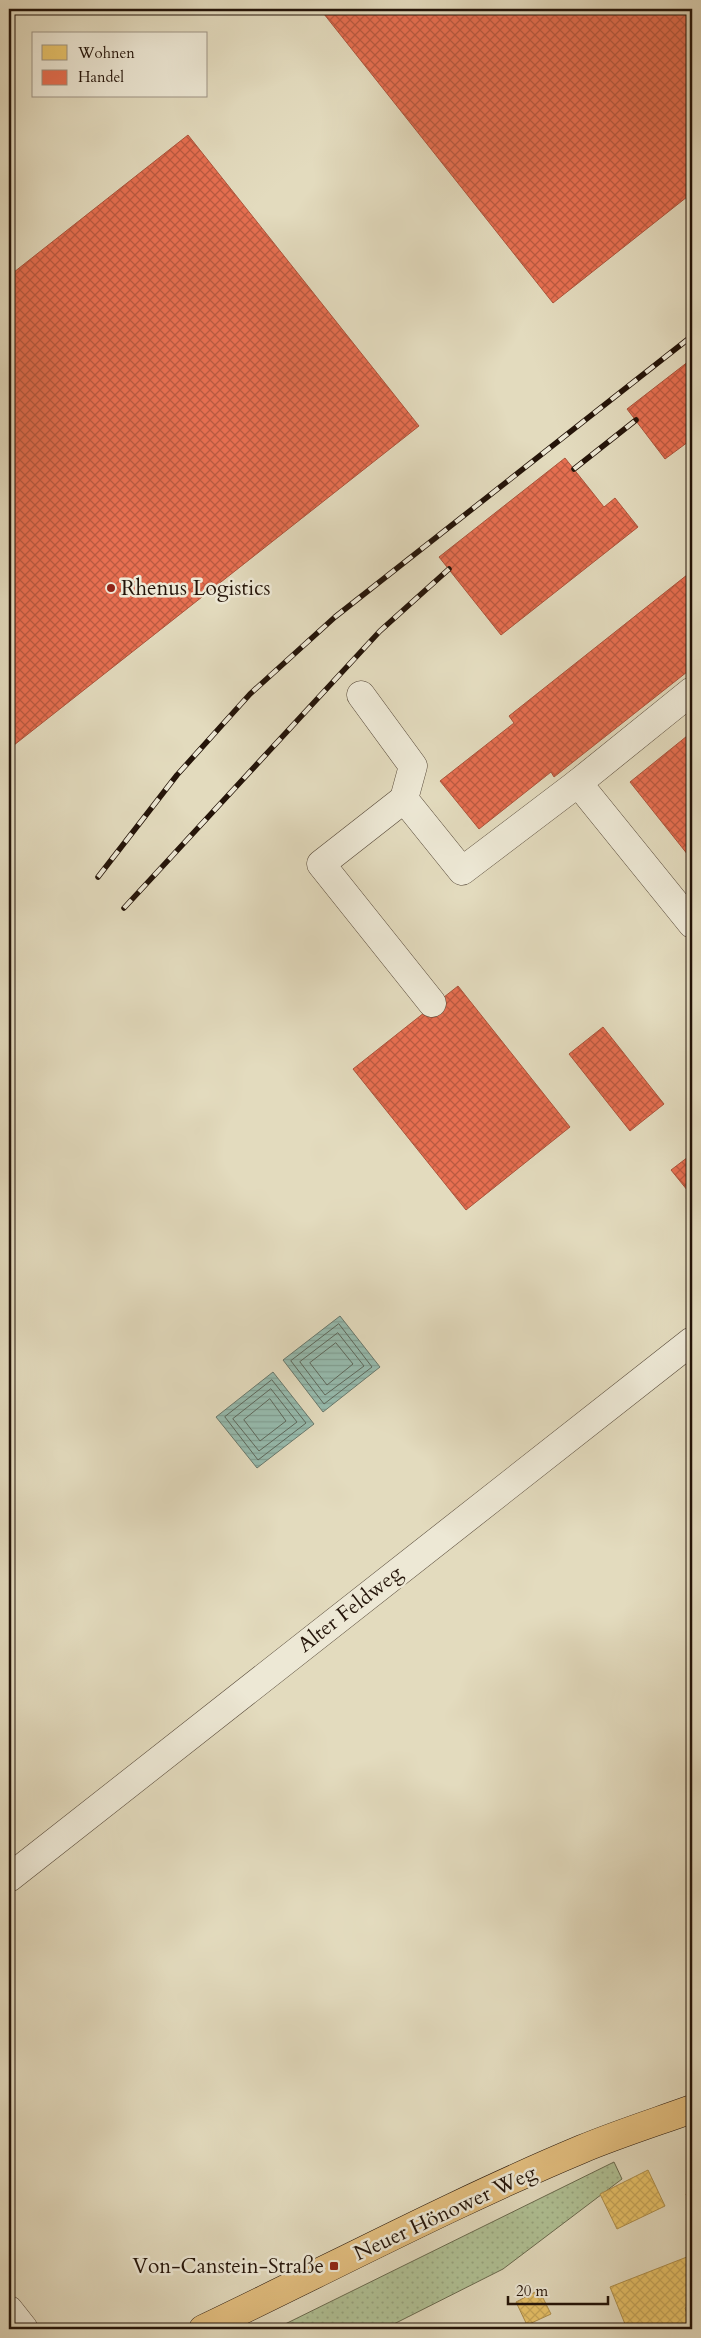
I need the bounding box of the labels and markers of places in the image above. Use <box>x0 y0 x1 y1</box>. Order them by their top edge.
place label: Rhenus Logistics <box>121 574 271 603</box>
marker: Rhenus Logistics <box>105 582 117 594</box>
place label: Von-Canstein-Straße <box>133 2252 324 2281</box>
marker: Von-Canstein-Straße <box>328 2260 340 2272</box>

